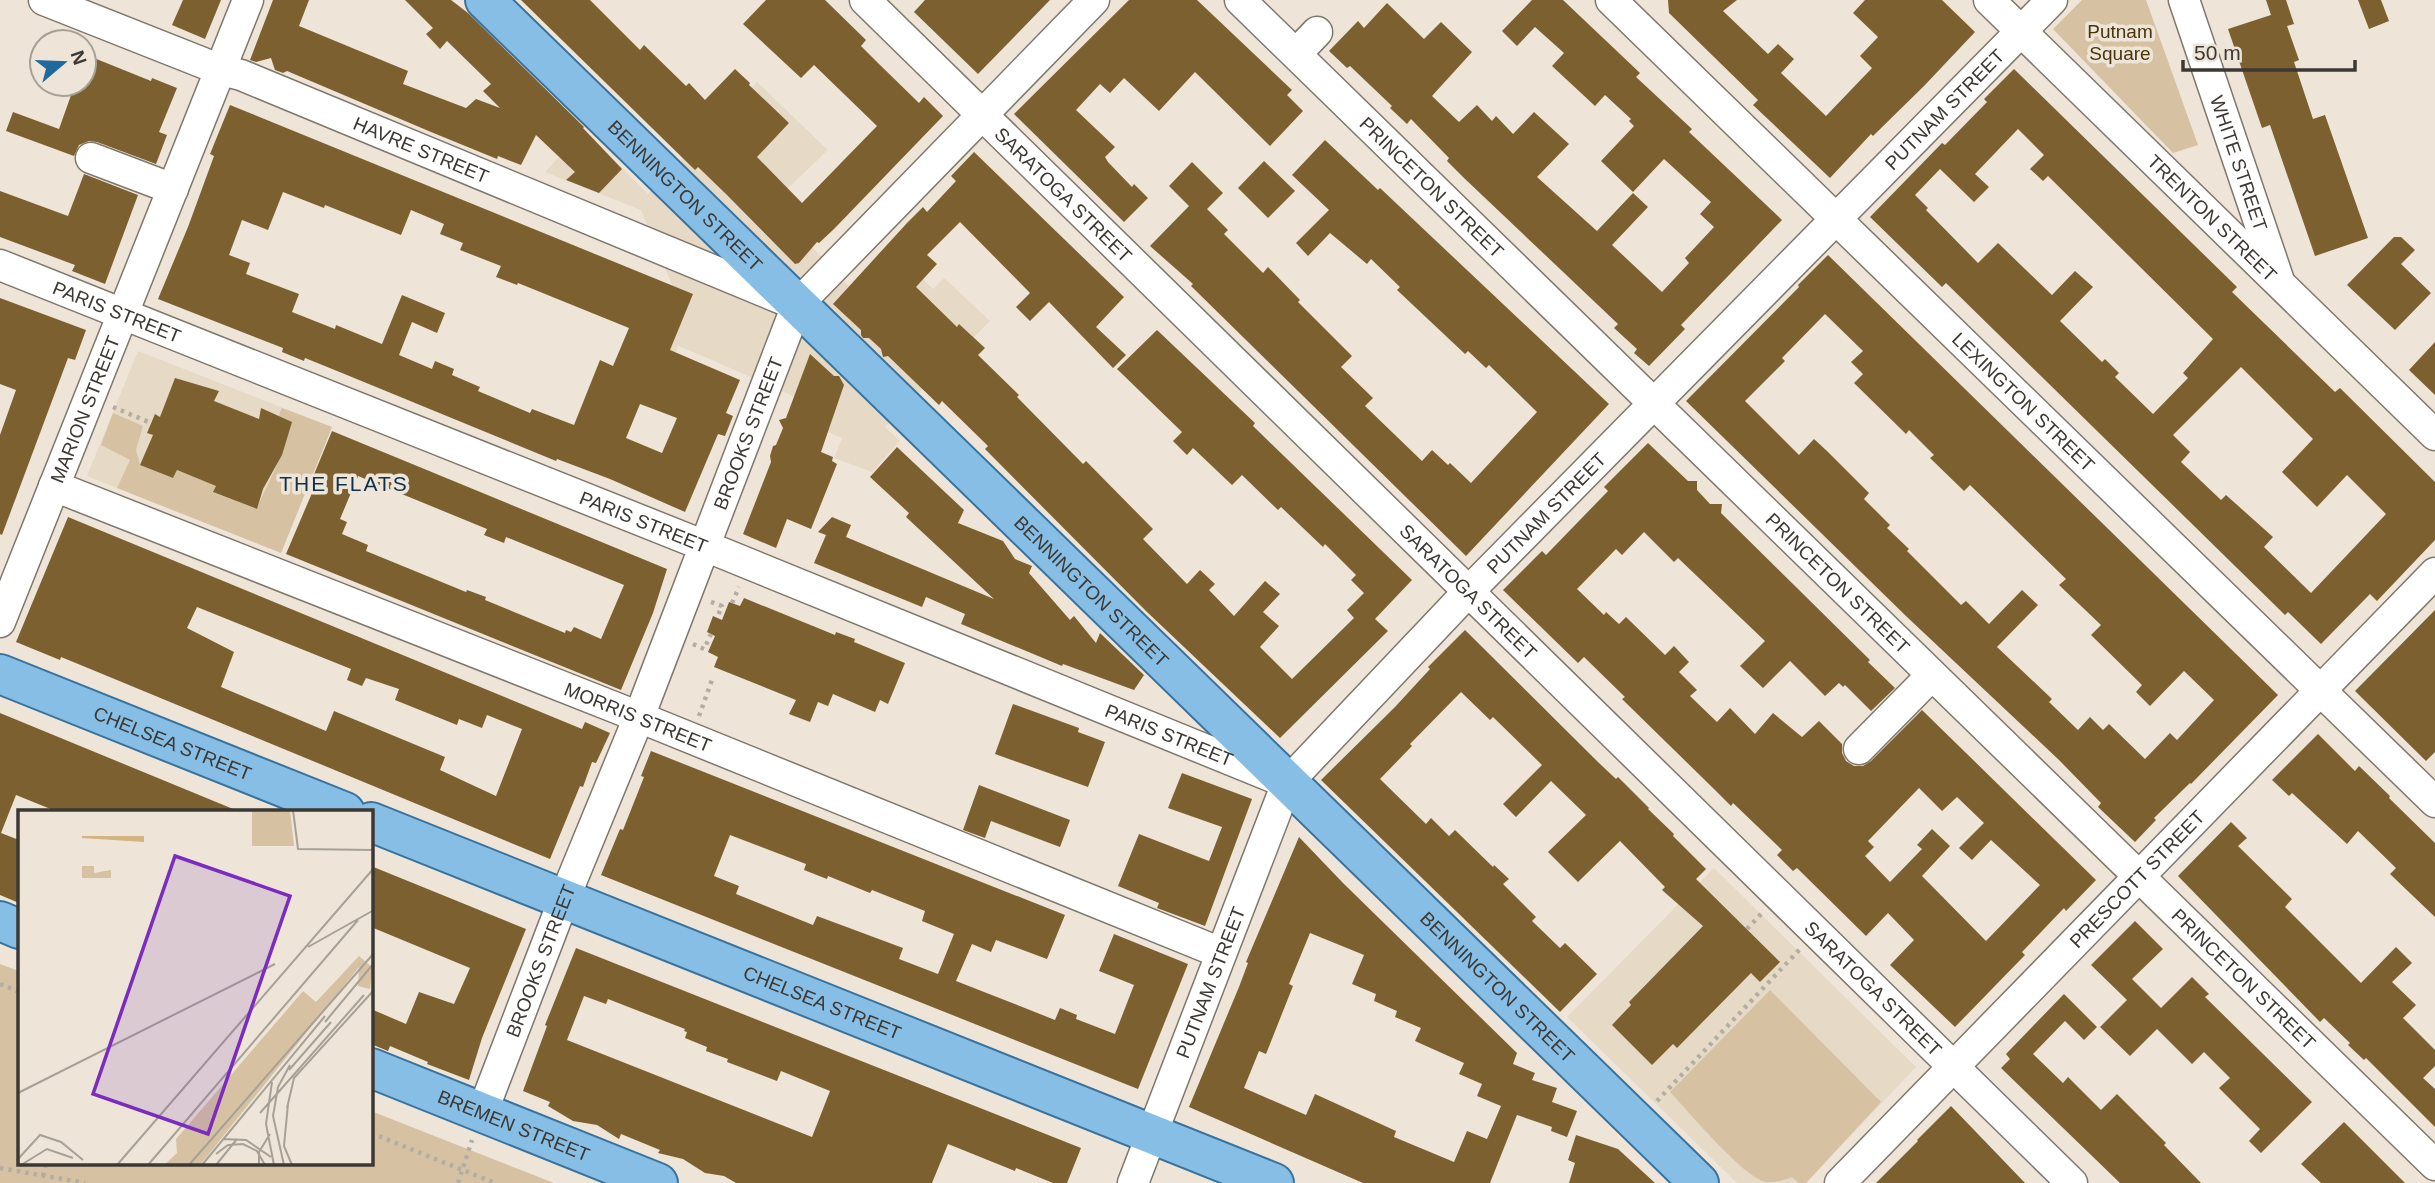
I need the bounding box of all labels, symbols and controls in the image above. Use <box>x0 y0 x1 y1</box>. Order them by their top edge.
park label: Putnam Square <box>2087 21 2153 64</box>
north arrow <box>28 28 98 98</box>
scale bar <box>2183 28 2354 72</box>
text: 50 m <box>2194 41 2241 64</box>
street label: PUTNAM STREET <box>1881 45 2009 174</box>
text: N <box>66 48 91 68</box>
street label: WHITE STREET <box>2206 93 2271 234</box>
street label: HAVRE STREET <box>350 113 492 188</box>
street label: PRINCETON STREET <box>1356 113 1508 262</box>
street label: BENNINGTON STREET <box>604 116 767 276</box>
street label: SARATOGA STREET <box>990 123 1136 267</box>
street label: TRENTON STREET <box>2143 151 2281 286</box>
street label: PARIS STREET <box>50 277 184 347</box>
street label: LEXINGTON STREET <box>1948 328 2099 476</box>
street label: MARION STREET <box>47 333 124 486</box>
street label: BROOKS STREET <box>710 354 787 513</box>
street label: PUTNAM STREET <box>1483 448 1611 578</box>
district label: THE FLATS <box>279 472 409 495</box>
street label: PARIS STREET <box>577 487 711 557</box>
street label: PRINCETON STREET <box>1761 509 1914 658</box>
street label: BENNINGTON STREET <box>1010 512 1173 671</box>
street label: SARATOGA STREET <box>1395 520 1541 664</box>
street label: MORRIS STREET <box>561 679 715 756</box>
street label: PARIS STREET <box>1102 700 1236 771</box>
street label: CHELSEA STREET <box>91 703 255 785</box>
street label: PRESCOTT STREET <box>2066 806 2209 952</box>
inset map <box>18 810 373 1166</box>
street label: BROOKS STREET <box>502 881 580 1040</box>
street label: PUTNAM STREET <box>1172 903 1250 1061</box>
street label: PRINCETON STREET <box>2167 905 2320 1054</box>
street label: BENNINGTON STREET <box>1416 908 1579 1067</box>
street label: SARATOGA STREET <box>1800 917 1946 1061</box>
street label: CHELSEA STREET <box>740 962 904 1044</box>
street label: BREMEN STREET <box>435 1086 593 1166</box>

